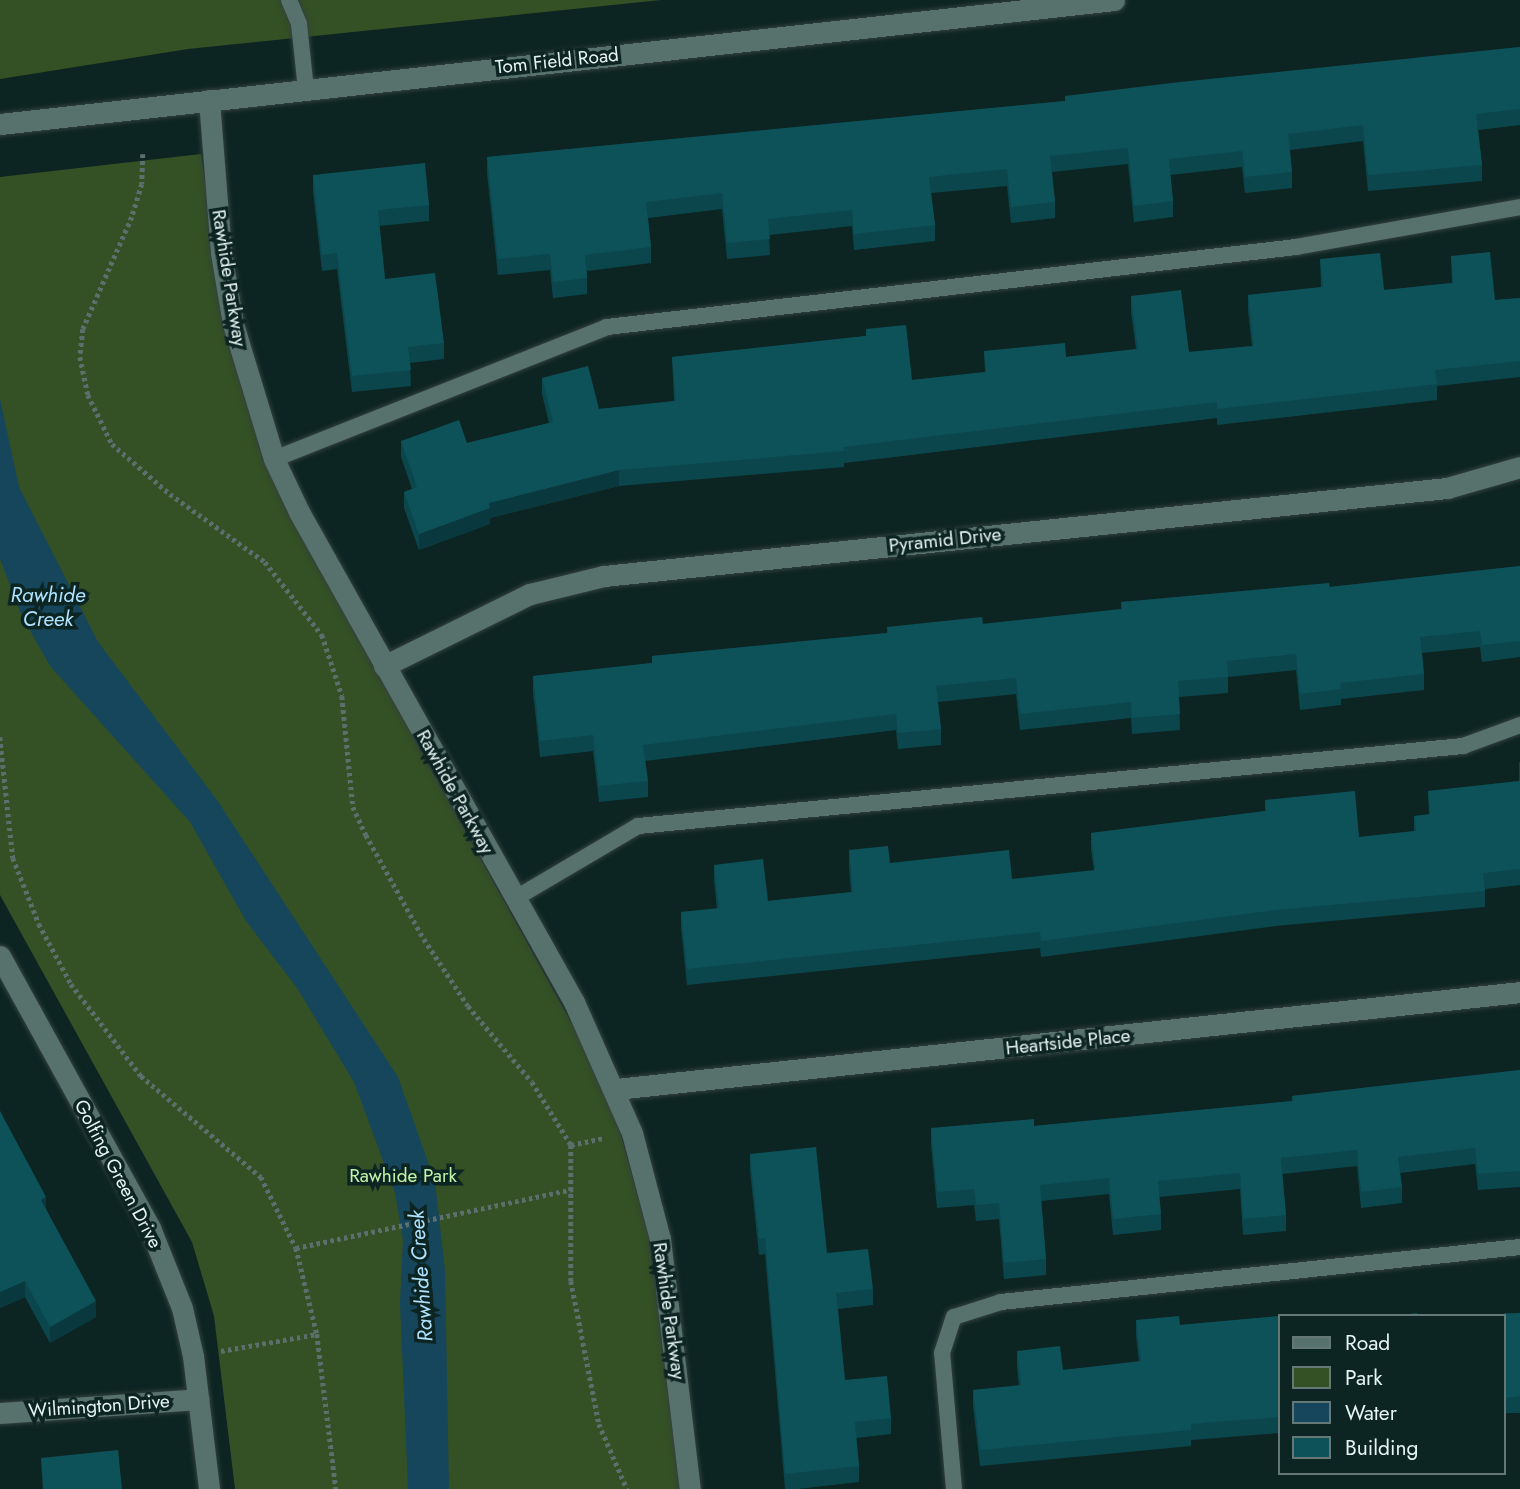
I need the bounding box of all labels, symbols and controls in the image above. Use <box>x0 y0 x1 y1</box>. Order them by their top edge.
street label: Tom Field Road <box>494 43 620 79</box>
street label: Rawhide Parkway <box>207 208 251 348</box>
street label: Pyramid Drive <box>888 523 1002 557</box>
water label: Rawhide Creek <box>11 582 85 632</box>
street label: Rawhide Parkway <box>412 726 498 858</box>
street label: Heartside Place <box>1005 1024 1131 1060</box>
street label: Golfing Green Drive <box>69 1096 167 1252</box>
park label: Rawhide Park <box>349 1165 457 1187</box>
water label: Rawhide Creek <box>404 1209 438 1343</box>
street label: Rawhide Parkway <box>648 1241 690 1381</box>
legend <box>1278 1314 1506 1475</box>
text: Road <box>1345 1328 1390 1358</box>
text: Park <box>1345 1363 1382 1393</box>
street label: Wilmington Drive <box>28 1390 170 1422</box>
text: Water <box>1345 1398 1397 1428</box>
text: Building <box>1345 1433 1418 1463</box>

